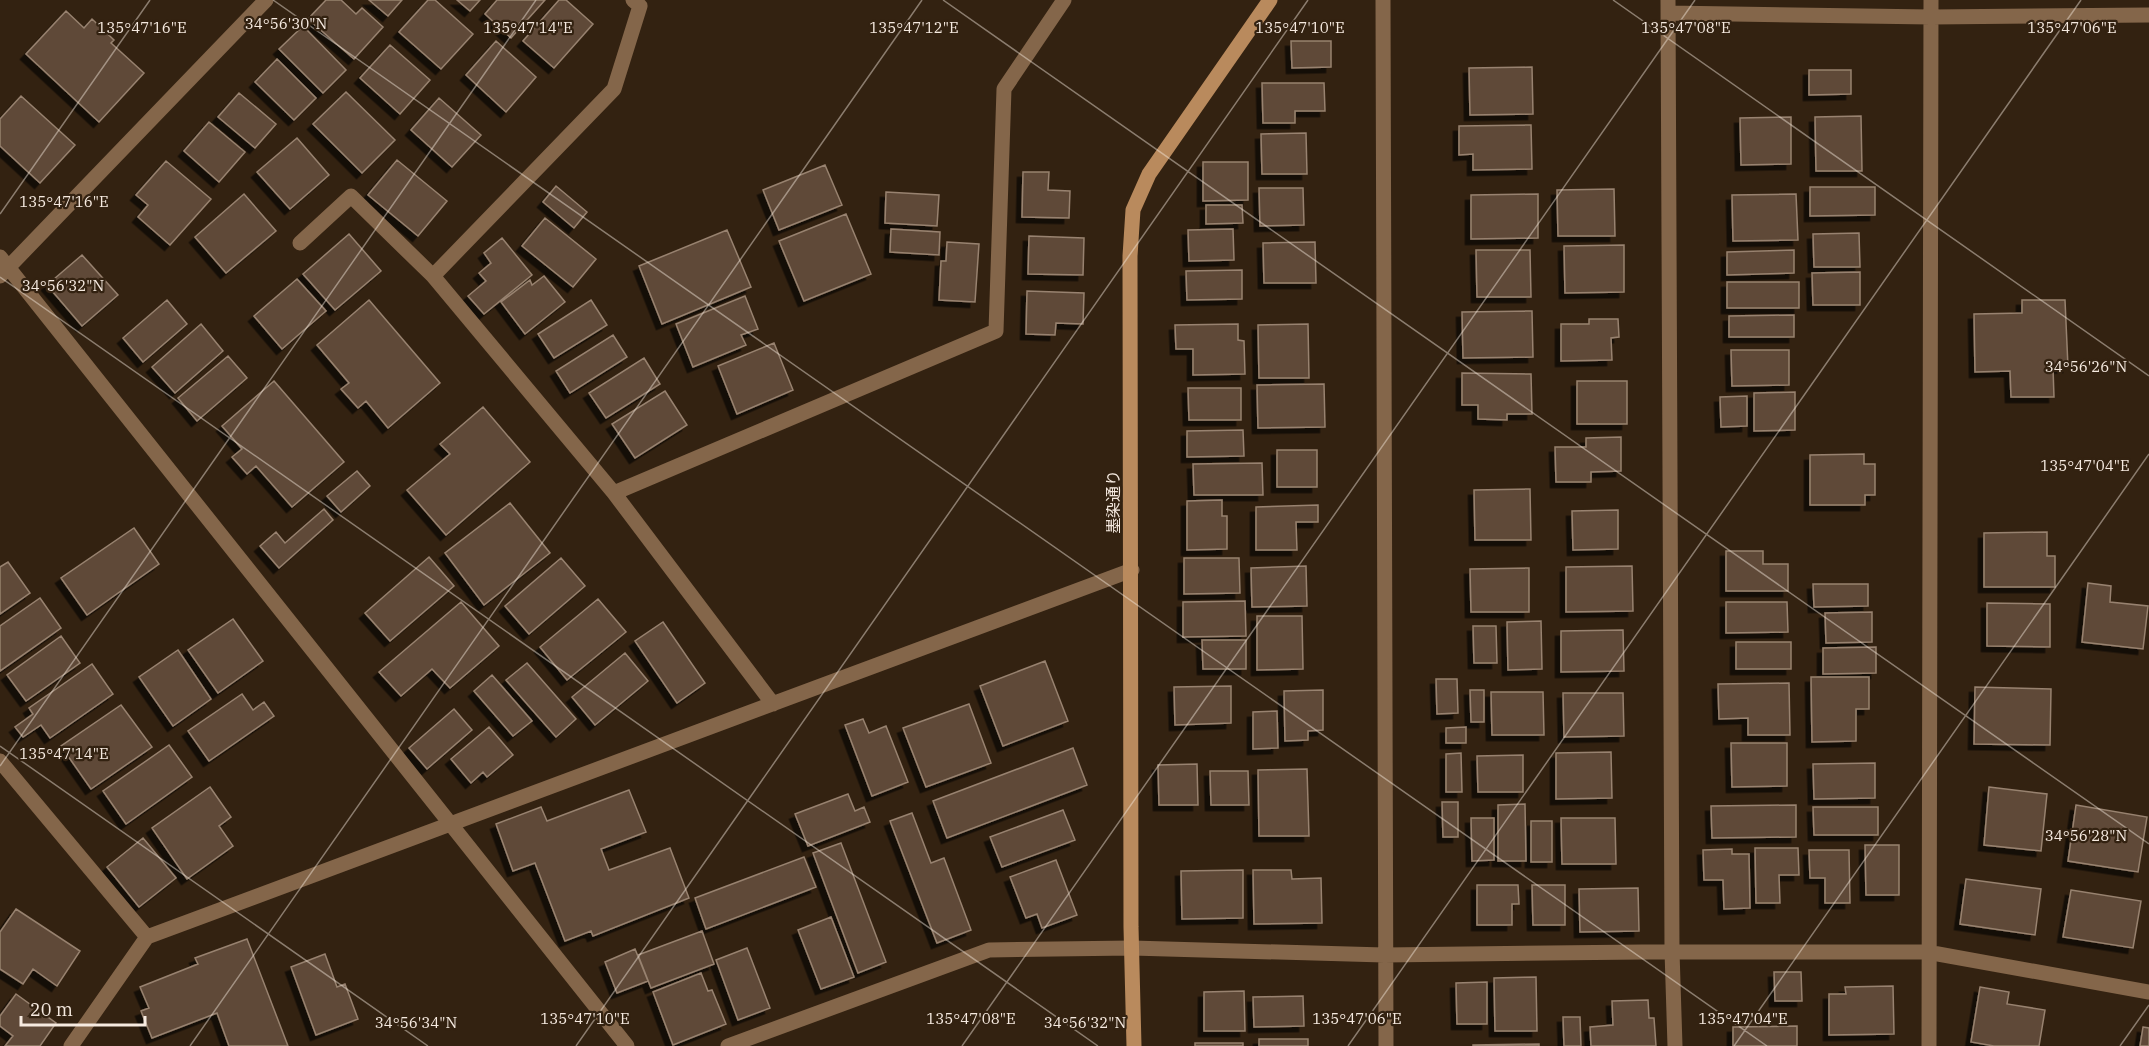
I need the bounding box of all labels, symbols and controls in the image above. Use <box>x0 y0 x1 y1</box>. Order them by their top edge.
text: 34°56'30"N <box>245 14 327 33</box>
text: 135°47'16"E <box>97 18 187 37</box>
text: 135°47'14"E <box>483 18 573 37</box>
text: 135°47'12"E <box>869 18 959 37</box>
text: 135°47'10"E <box>1255 18 1345 37</box>
text: 135°47'08"E <box>1641 18 1731 37</box>
text: 135°47'06"E <box>2027 18 2117 37</box>
text: 135°47'16"E <box>19 192 109 211</box>
text: 34°56'32"N <box>22 276 104 295</box>
text: 34°56'26"N <box>2045 357 2127 376</box>
text: 135°47'04"E <box>2040 456 2130 475</box>
street label: 墨染通り <box>1103 470 1123 534</box>
text: 135°47'14"E <box>19 744 109 763</box>
text: 34°56'28"N <box>2045 826 2127 845</box>
scale bar <box>21 989 146 1027</box>
text: 20 m <box>30 998 73 1021</box>
text: 135°47'10"E <box>540 1009 630 1028</box>
text: 135°47'08"E <box>926 1009 1016 1028</box>
text: 135°47'06"E <box>1312 1009 1402 1028</box>
text: 135°47'04"E <box>1698 1009 1788 1028</box>
text: 34°56'34"N <box>375 1013 457 1032</box>
text: 34°56'32"N <box>1044 1013 1126 1032</box>

